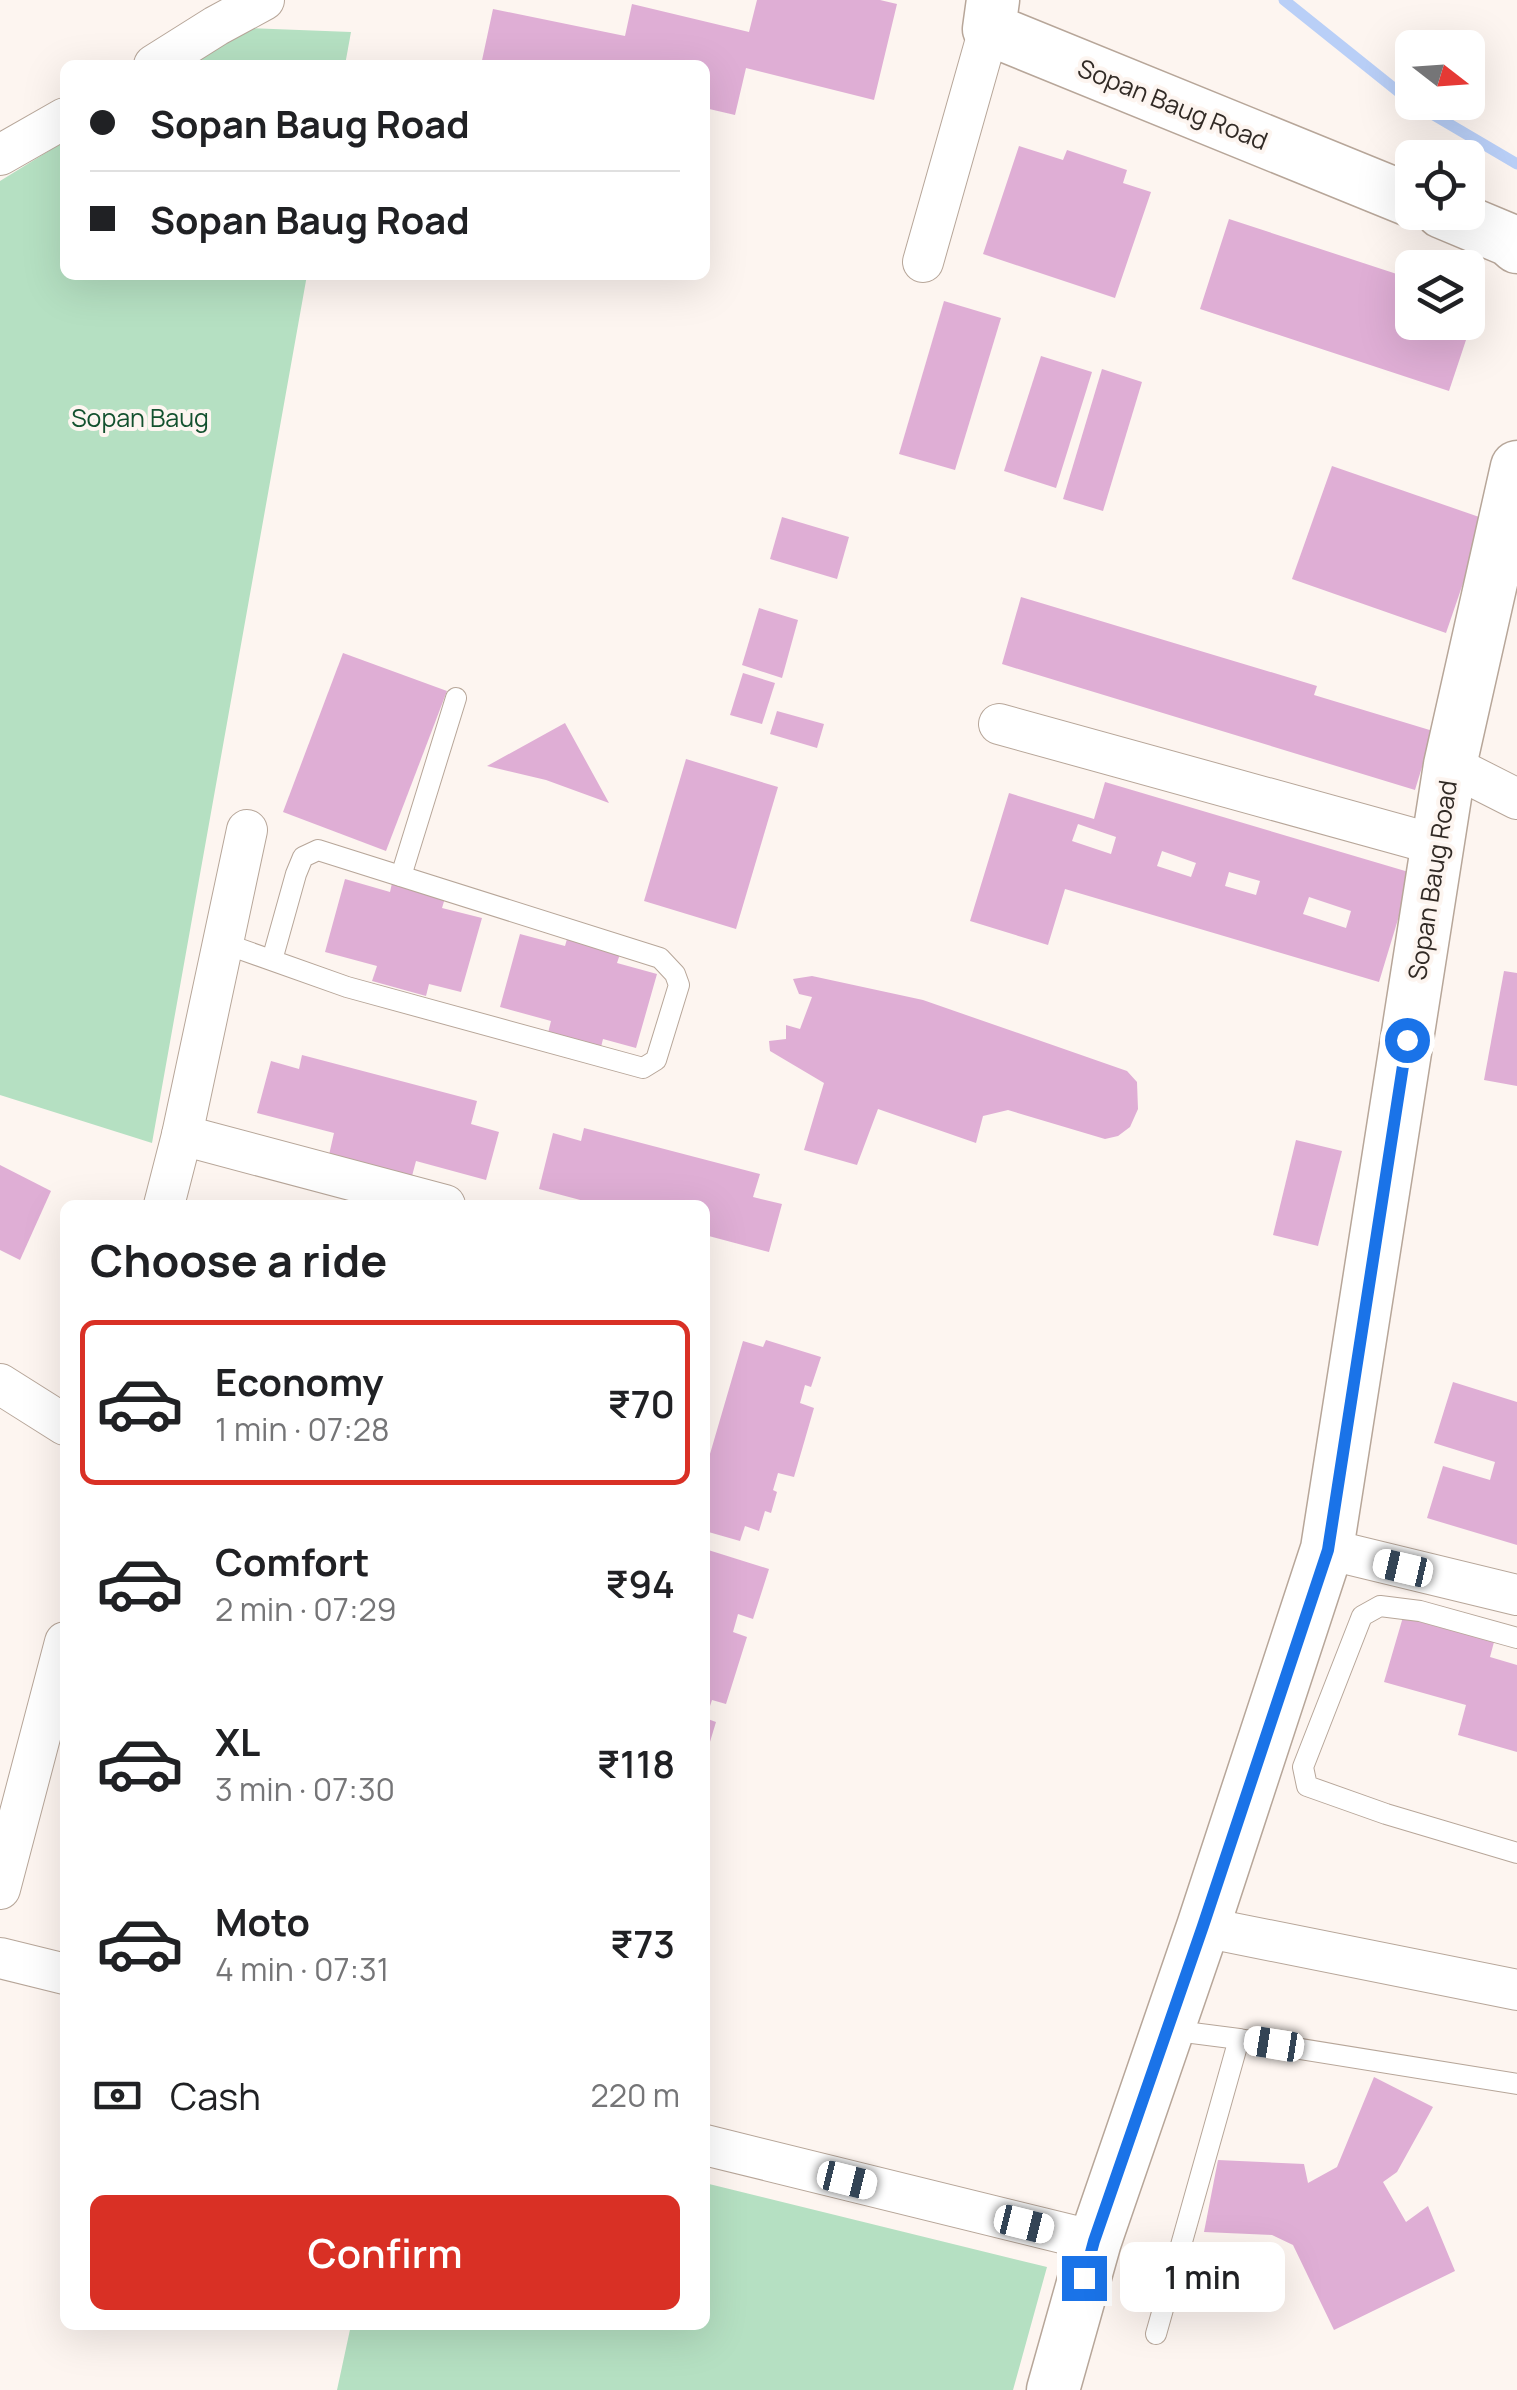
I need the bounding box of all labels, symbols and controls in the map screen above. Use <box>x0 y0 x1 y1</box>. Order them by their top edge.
north arrow <box>1395 30 1485 120</box>
map controls <box>1395 30 1485 340</box>
street label: Sopan Baug Road <box>1073 50 1273 158</box>
text: Sopan Baug Road <box>150 97 470 149</box>
button: locate <box>1395 140 1485 230</box>
text: Sopan Baug Road <box>150 193 470 245</box>
button: layers <box>1395 250 1485 340</box>
park label: Sopan Baug <box>71 400 209 435</box>
street label: Sopan Baug Road <box>1399 778 1465 982</box>
route start <box>1385 1018 1430 1063</box>
text: Choose a ride <box>90 1229 387 1291</box>
text: Economy <box>215 1355 384 1407</box>
icon: car <box>95 1358 185 1448</box>
text: ₹70 <box>607 1377 675 1429</box>
text: 1 min · 07:28 <box>215 1407 390 1451</box>
text: Comfort <box>215 1535 369 1587</box>
icon: car <box>95 1538 185 1628</box>
car <box>1370 1547 1436 1589</box>
text: ₹94 <box>605 1557 675 1609</box>
text: 2 min · 07:29 <box>215 1587 397 1631</box>
text: XL <box>215 1715 260 1767</box>
icon: car <box>95 1718 185 1808</box>
text: ₹118 <box>597 1737 675 1789</box>
text: 3 min · 07:30 <box>215 1767 395 1811</box>
text: Moto <box>215 1895 310 1947</box>
icon: car <box>95 1898 185 1988</box>
text: ₹73 <box>610 1917 675 1969</box>
text: 4 min · 07:31 <box>215 1947 389 1991</box>
car <box>1242 2024 1306 2064</box>
icon: cash <box>90 2068 145 2123</box>
text: Cash <box>170 2069 261 2121</box>
text: 220 m <box>590 2073 680 2117</box>
car <box>814 2158 880 2202</box>
button: Confirm <box>90 2195 680 2310</box>
car <box>991 2202 1057 2246</box>
callout: 1 min <box>1119 2243 1284 2313</box>
text: 1 min <box>1164 2255 1241 2299</box>
route end <box>1062 2256 1107 2301</box>

